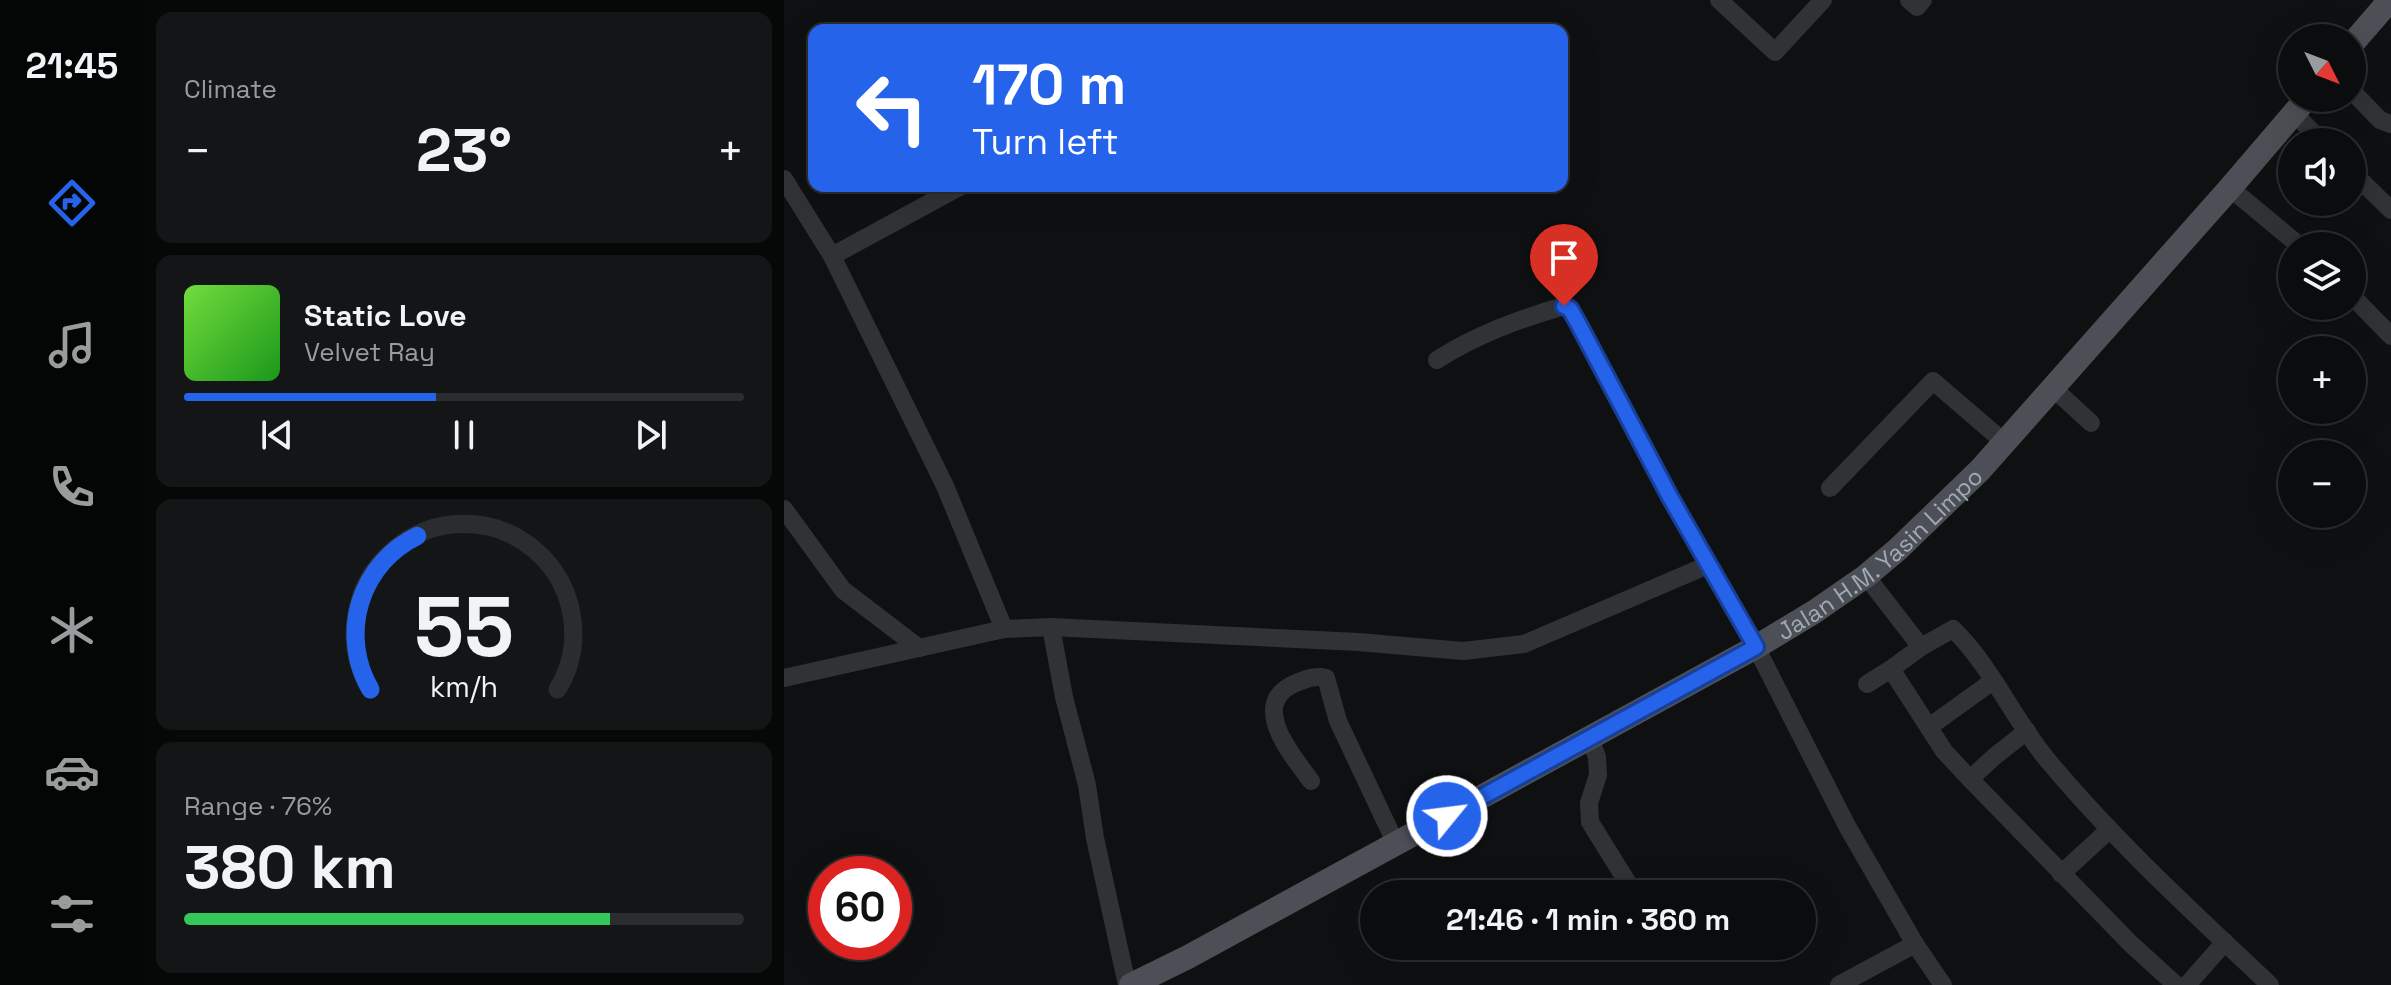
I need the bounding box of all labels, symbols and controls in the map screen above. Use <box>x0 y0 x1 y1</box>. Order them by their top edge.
north arrow <box>2278 24 2366 112</box>
map controls <box>2278 24 2366 528</box>
text: 21:45 <box>26 43 118 89</box>
text: 170 m <box>972 49 1126 120</box>
icon: left <box>840 56 944 160</box>
text: Climate <box>184 72 277 106</box>
text: 23° <box>416 112 512 189</box>
text: Turn left <box>972 119 1119 165</box>
text: − <box>184 123 211 179</box>
text: + <box>717 123 744 179</box>
button: sound <box>2278 128 2366 216</box>
icon: directions <box>44 175 100 231</box>
pin <box>1530 224 1598 306</box>
button: layers <box>2278 232 2366 320</box>
icon: arrive <box>1542 236 1586 280</box>
text: Static Love <box>304 296 467 335</box>
icon: music <box>44 317 100 373</box>
text: Velvet Ray <box>304 335 435 369</box>
button: + <box>2278 336 2366 424</box>
icon: previous <box>255 413 299 457</box>
icon: pause <box>442 413 486 457</box>
icon: next <box>629 413 673 457</box>
button: − <box>2278 440 2366 528</box>
icon: phone <box>44 459 100 515</box>
street label: Jalan H.M. Yasin Limpo <box>1771 461 1989 647</box>
text: 55 <box>414 574 514 680</box>
icon: climate <box>44 602 100 658</box>
text: km/h <box>430 669 498 705</box>
icon: car <box>44 744 100 800</box>
position arrow <box>1405 774 1489 858</box>
text: Range · 76% <box>184 789 332 823</box>
text: 380 km <box>184 829 396 906</box>
speed limit sign: 60 <box>808 856 912 960</box>
icon: filters <box>44 886 100 942</box>
text: 21:46 · 1 min · 360 m <box>1446 900 1730 939</box>

